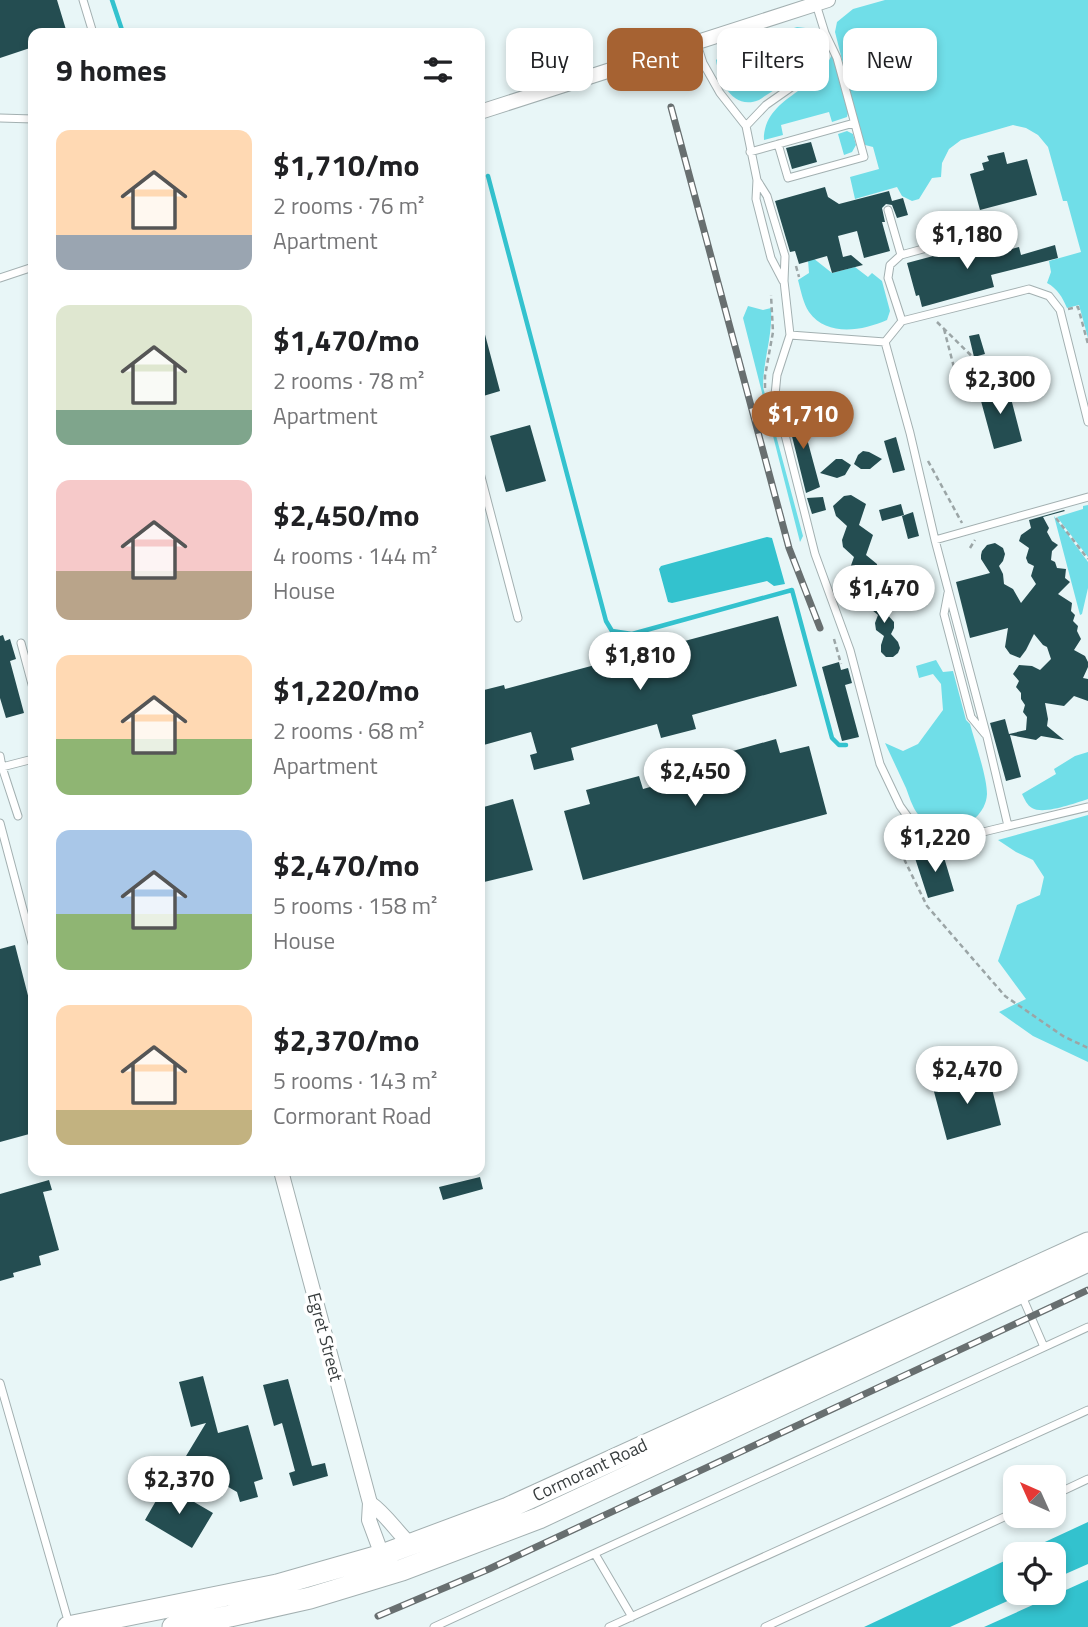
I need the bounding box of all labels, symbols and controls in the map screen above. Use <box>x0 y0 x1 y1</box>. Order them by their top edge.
chip: Buy <box>506 28 593 91</box>
chip: Rent <box>607 28 703 91</box>
chip: Filters <box>717 28 829 91</box>
chip: New <box>843 28 937 91</box>
text: 9 homes <box>56 47 167 93</box>
icon: filters <box>419 51 457 89</box>
text: $1,710/mo <box>273 142 419 188</box>
icon: home <box>112 158 196 242</box>
text: 2 rooms · 76 m² <box>273 188 424 223</box>
pin: $1,180 <box>910 212 1024 271</box>
text: $1,180 <box>932 216 1002 251</box>
text: Apartment <box>273 223 378 258</box>
text: $1,470/mo <box>273 317 419 363</box>
icon: home <box>112 333 196 417</box>
pin: $2,300 <box>943 356 1057 416</box>
text: $2,300 <box>965 361 1035 396</box>
text: 2 rooms · 78 m² <box>273 363 424 398</box>
pin: $1,710 <box>746 392 860 451</box>
text: $1,710 <box>768 396 838 431</box>
text: Apartment <box>273 398 378 433</box>
text: $2,450/mo <box>273 492 419 538</box>
icon: home <box>112 508 196 592</box>
text: 4 rooms · 144 m² <box>273 538 437 573</box>
pin: $1,470 <box>827 566 941 625</box>
text: $1,470 <box>849 570 919 605</box>
text: House <box>273 573 335 608</box>
pin: $1,810 <box>583 632 697 692</box>
text: $1,810 <box>605 637 675 672</box>
text: $1,220/mo <box>273 667 419 713</box>
icon: home <box>112 683 196 767</box>
text: 2 rooms · 68 m² <box>273 713 424 748</box>
text: Apartment <box>273 748 378 783</box>
pin: $2,450 <box>638 748 752 808</box>
text: $2,450 <box>660 753 730 788</box>
pin: $1,220 <box>878 814 992 874</box>
text: $1,220 <box>900 819 970 854</box>
text: $2,470/mo <box>273 842 419 888</box>
icon: home <box>112 858 196 942</box>
text: 5 rooms · 158 m² <box>273 888 437 923</box>
text: House <box>273 923 335 958</box>
text: $2,370/mo <box>273 1017 419 1063</box>
icon: home <box>112 1033 196 1117</box>
pin: $2,470 <box>910 1046 1024 1106</box>
text: $2,470 <box>932 1051 1002 1086</box>
text: 5 rooms · 143 m² <box>273 1063 437 1098</box>
text: Cormorant Road <box>273 1098 431 1133</box>
street label: Egret Street <box>301 1290 350 1385</box>
street label: Cormorant Road <box>528 1431 652 1508</box>
pin: $2,370 <box>122 1456 236 1516</box>
text: $2,370 <box>144 1461 214 1496</box>
north arrow <box>1003 1465 1066 1528</box>
map controls <box>1003 1465 1066 1605</box>
button: locate <box>1003 1542 1066 1605</box>

